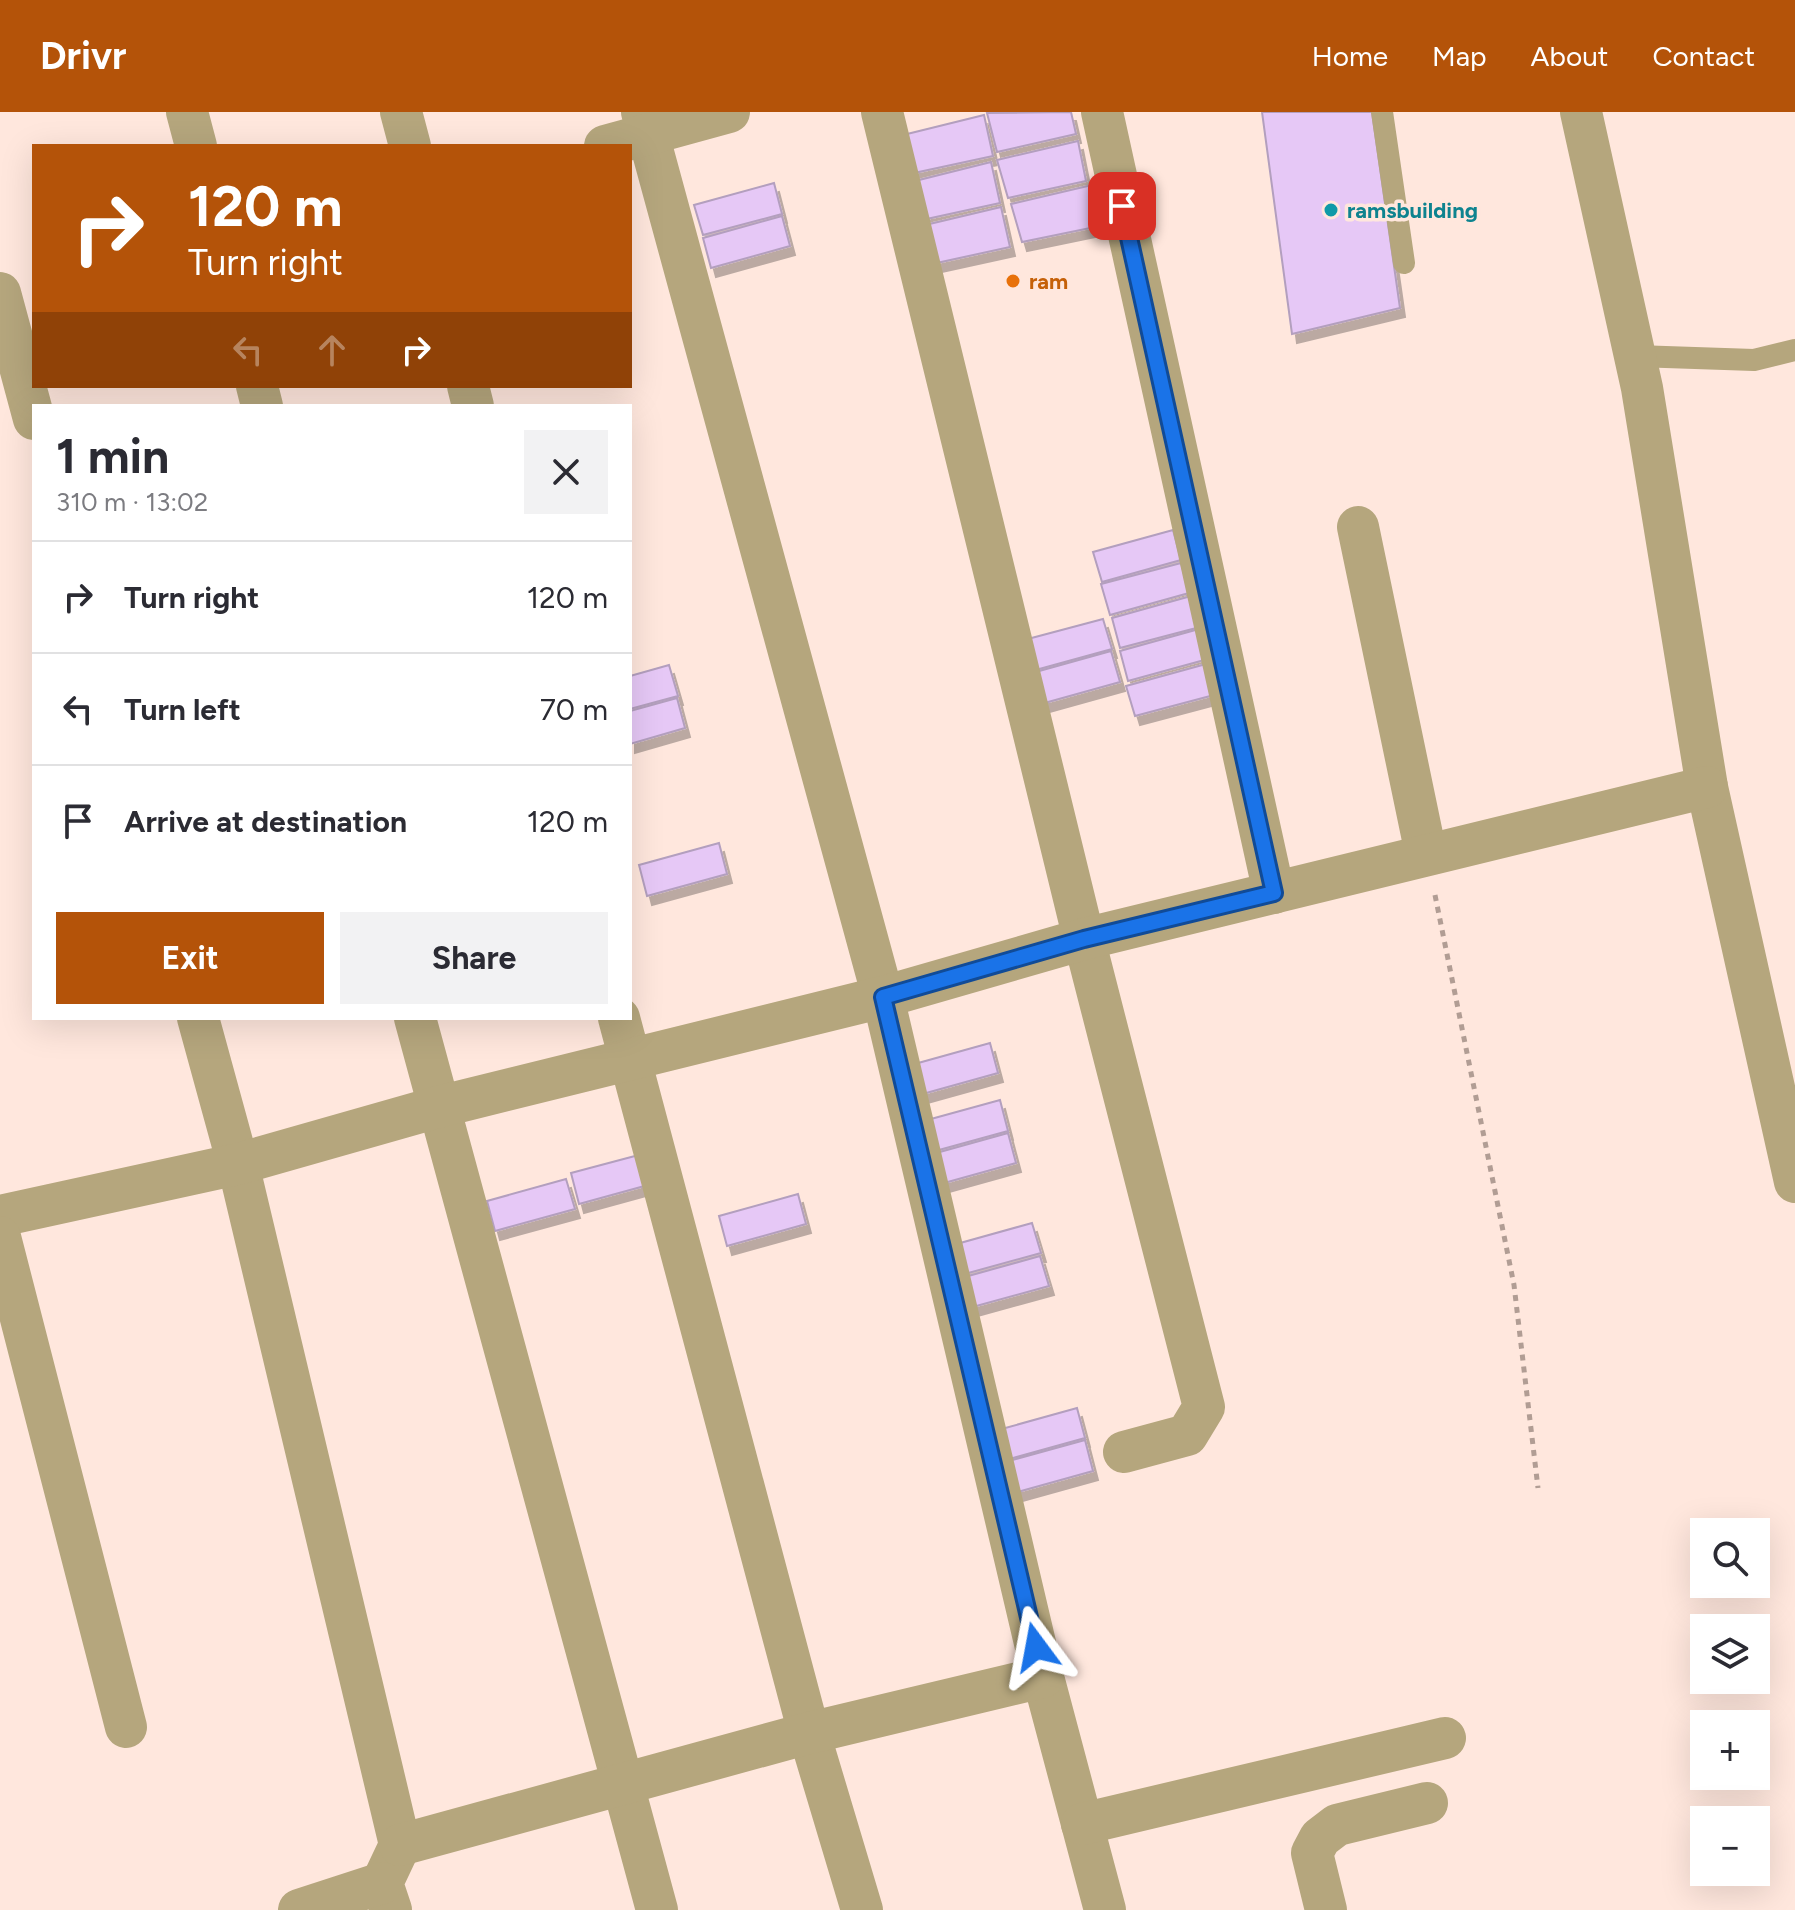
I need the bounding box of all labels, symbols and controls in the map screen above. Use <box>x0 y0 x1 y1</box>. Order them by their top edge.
text: Drivr <box>40 33 127 79</box>
text: Home <box>1312 39 1388 73</box>
text: Map <box>1432 39 1487 73</box>
text: About <box>1531 39 1608 73</box>
text: Contact <box>1652 39 1755 73</box>
pin <box>1088 172 1156 240</box>
text: 120 m <box>188 173 343 240</box>
icon: right <box>56 176 160 280</box>
icon: arrive <box>1100 184 1144 228</box>
place label: ramsbuilding <box>1347 197 1478 224</box>
marker: ramsbuilding <box>1322 201 1340 219</box>
text: Turn right <box>188 241 343 284</box>
place label: ram <box>1029 268 1068 295</box>
marker: ram <box>1004 272 1022 290</box>
icon: left <box>226 328 270 372</box>
icon: ahead <box>310 328 354 372</box>
icon: right <box>394 328 438 372</box>
text: 1 min <box>56 427 169 485</box>
button: close <box>524 430 608 514</box>
text: 310 m · 13:02 <box>56 486 208 518</box>
icon: right <box>56 575 100 619</box>
text: Turn right <box>124 579 259 616</box>
text: 120 m <box>527 579 608 616</box>
icon: left <box>56 687 100 731</box>
text: Turn left <box>124 691 241 728</box>
text: 70 m <box>540 691 608 728</box>
icon: arrive <box>56 799 100 843</box>
text: Arrive at destination <box>124 803 407 840</box>
text: 120 m <box>527 803 608 840</box>
button: Exit <box>56 912 324 1004</box>
button: Share <box>340 912 608 1004</box>
map controls <box>1690 1518 1770 1886</box>
button: search <box>1690 1518 1770 1598</box>
position arrow <box>994 1605 1078 1689</box>
button: layers <box>1690 1614 1770 1694</box>
button: + <box>1690 1710 1770 1790</box>
button: − <box>1690 1806 1770 1886</box>

